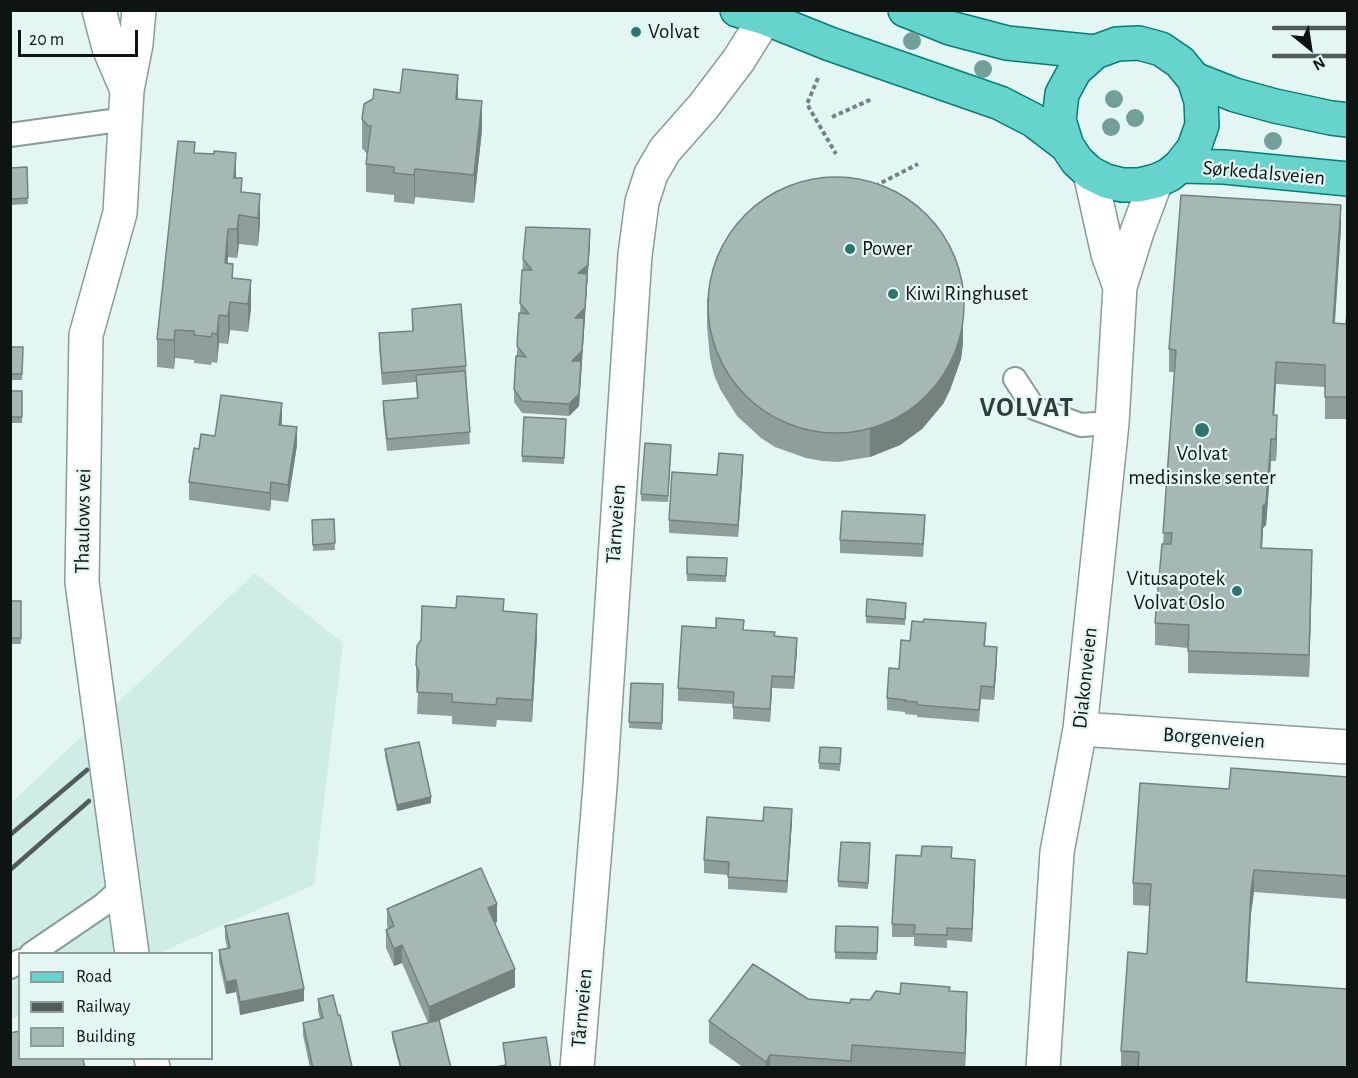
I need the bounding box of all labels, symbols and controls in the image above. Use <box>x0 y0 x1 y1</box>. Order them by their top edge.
scale bar <box>21 18 141 56</box>
north arrow <box>1280 18 1340 78</box>
place label: Volvat <box>648 19 699 45</box>
marker: Volvat <box>629 25 643 39</box>
text: 20 m <box>29 31 64 49</box>
text: N <box>1310 54 1328 73</box>
street label: Sørkedalsveien <box>1202 155 1326 191</box>
place label: Power <box>862 236 912 262</box>
marker: Power <box>843 242 857 256</box>
place label: Kiwi Ringhuset <box>905 281 1028 307</box>
marker: Kiwi Ringhuset <box>886 287 900 301</box>
district label: VOLVAT <box>979 392 1075 424</box>
marker: Volvat medisinske senter <box>1193 421 1211 439</box>
place label: Volvat medisinske senter <box>1128 441 1276 491</box>
street label: Thaulows vei <box>69 468 97 574</box>
street label: Tårnveien <box>601 483 631 565</box>
place label: Vitusapotek Volvat Oslo <box>1127 566 1225 616</box>
marker: Vitusapotek Volvat Oslo <box>1230 584 1244 598</box>
street label: Diakonveien <box>1067 626 1103 730</box>
street label: Borgenveien <box>1162 722 1266 754</box>
legend <box>18 952 213 1060</box>
street label: Tårnveien <box>566 967 598 1049</box>
text: Road <box>76 968 112 986</box>
text: Railway <box>76 998 130 1016</box>
text: Building <box>76 1028 135 1046</box>

